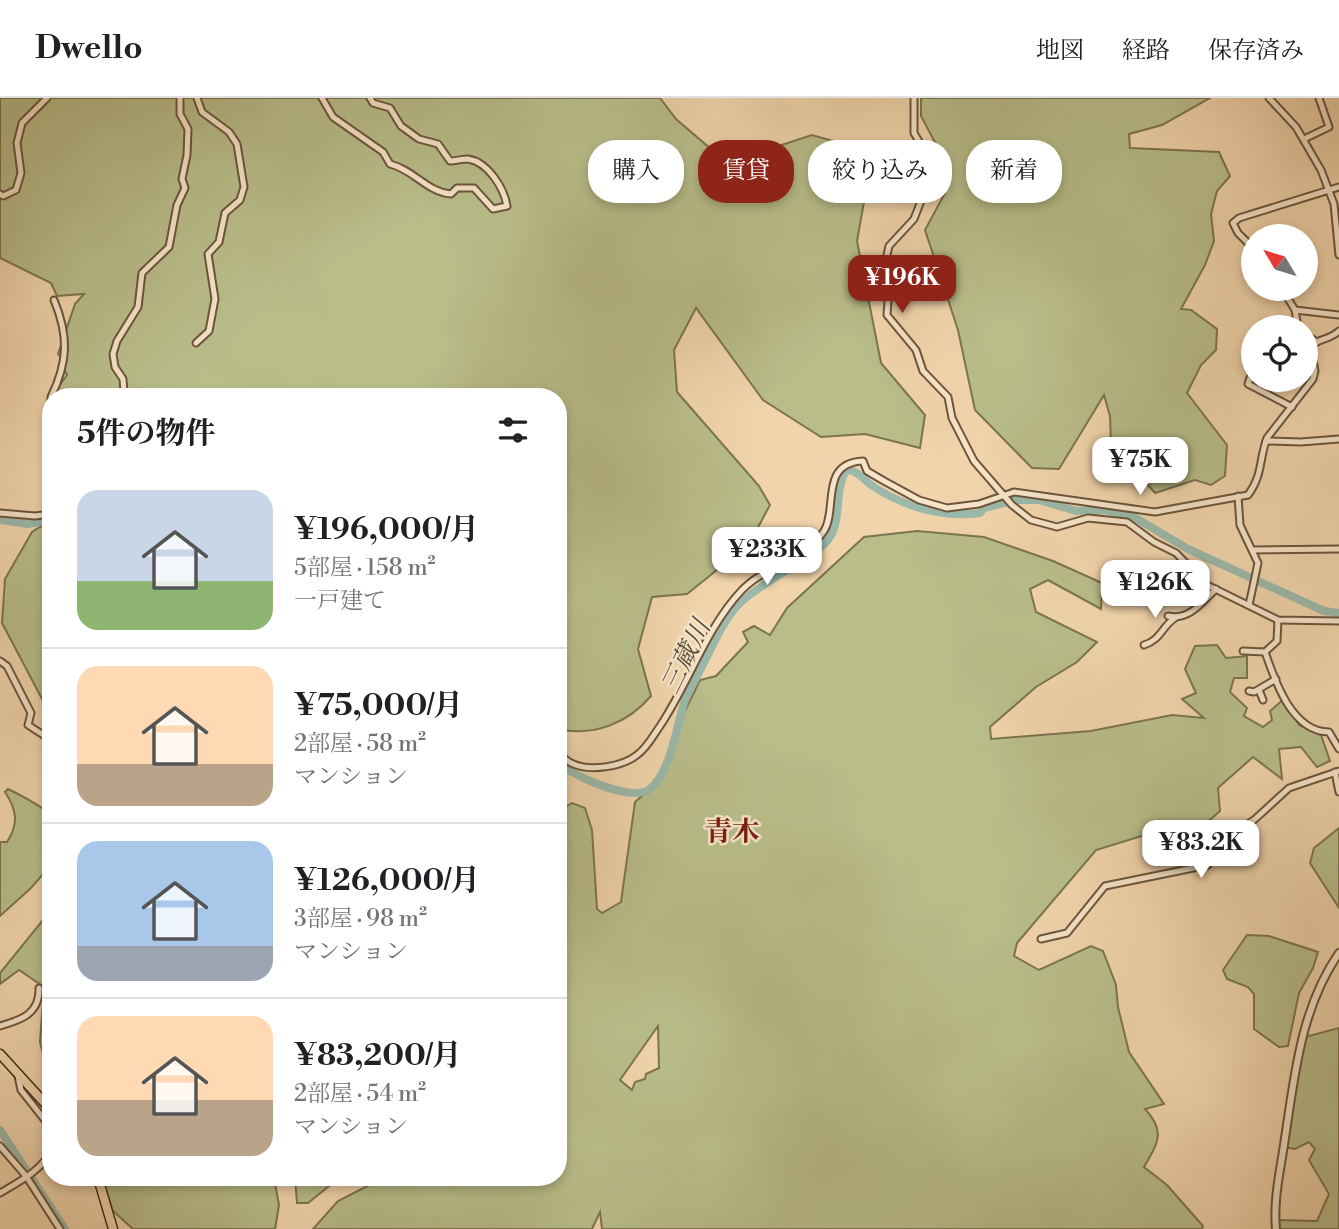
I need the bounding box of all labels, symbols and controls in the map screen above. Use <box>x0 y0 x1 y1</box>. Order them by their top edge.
text: Dwello <box>35 28 143 69</box>
text: 地図 <box>1036 36 1084 66</box>
text: 経路 <box>1122 36 1170 66</box>
text: 保存済み <box>1208 36 1304 66</box>
chip: 購入 <box>588 140 684 203</box>
chip: 賃貸 <box>698 140 794 203</box>
chip: 絞り込み <box>808 140 952 203</box>
chip: 新着 <box>966 140 1062 203</box>
north arrow <box>1241 224 1318 301</box>
map controls <box>1241 224 1318 392</box>
pin: ¥196K <box>853 256 951 315</box>
text: ¥196K <box>864 264 940 292</box>
button: locate <box>1241 315 1318 392</box>
icon: filters <box>494 411 532 449</box>
text: 5件の物件 <box>77 415 216 453</box>
pin: ¥75K <box>1099 438 1181 497</box>
text: ¥75K <box>1108 446 1172 474</box>
text: ¥196,000/月 <box>294 511 479 549</box>
icon: home <box>133 518 217 602</box>
pin: ¥233K <box>718 528 816 587</box>
text: ¥233K <box>728 536 806 564</box>
text: 5部屋 · 158 m² <box>294 554 436 582</box>
pin: ¥126K <box>1106 560 1204 620</box>
text: ¥126K <box>1117 569 1193 597</box>
text: 一戸建て <box>294 587 386 615</box>
water label: 三蔵川 <box>655 612 719 699</box>
text: ¥75,000/月 <box>294 687 463 725</box>
icon: home <box>133 694 217 778</box>
text: 2部屋 · 58 m² <box>294 730 426 758</box>
text: マンション <box>294 763 408 791</box>
district label: 青木 <box>704 815 760 850</box>
pin: ¥83.2K <box>1144 820 1258 880</box>
text: ¥83.2K <box>1158 829 1244 857</box>
text: ¥126,000/月 <box>294 862 480 900</box>
icon: home <box>133 869 217 953</box>
text: 3部屋 · 98 m² <box>294 905 427 933</box>
text: マンション <box>294 938 408 966</box>
text: ¥83,200/月 <box>294 1037 461 1075</box>
icon: home <box>133 1044 217 1128</box>
text: 2部屋 · 54 m² <box>294 1080 426 1108</box>
text: マンション <box>294 1113 408 1141</box>

